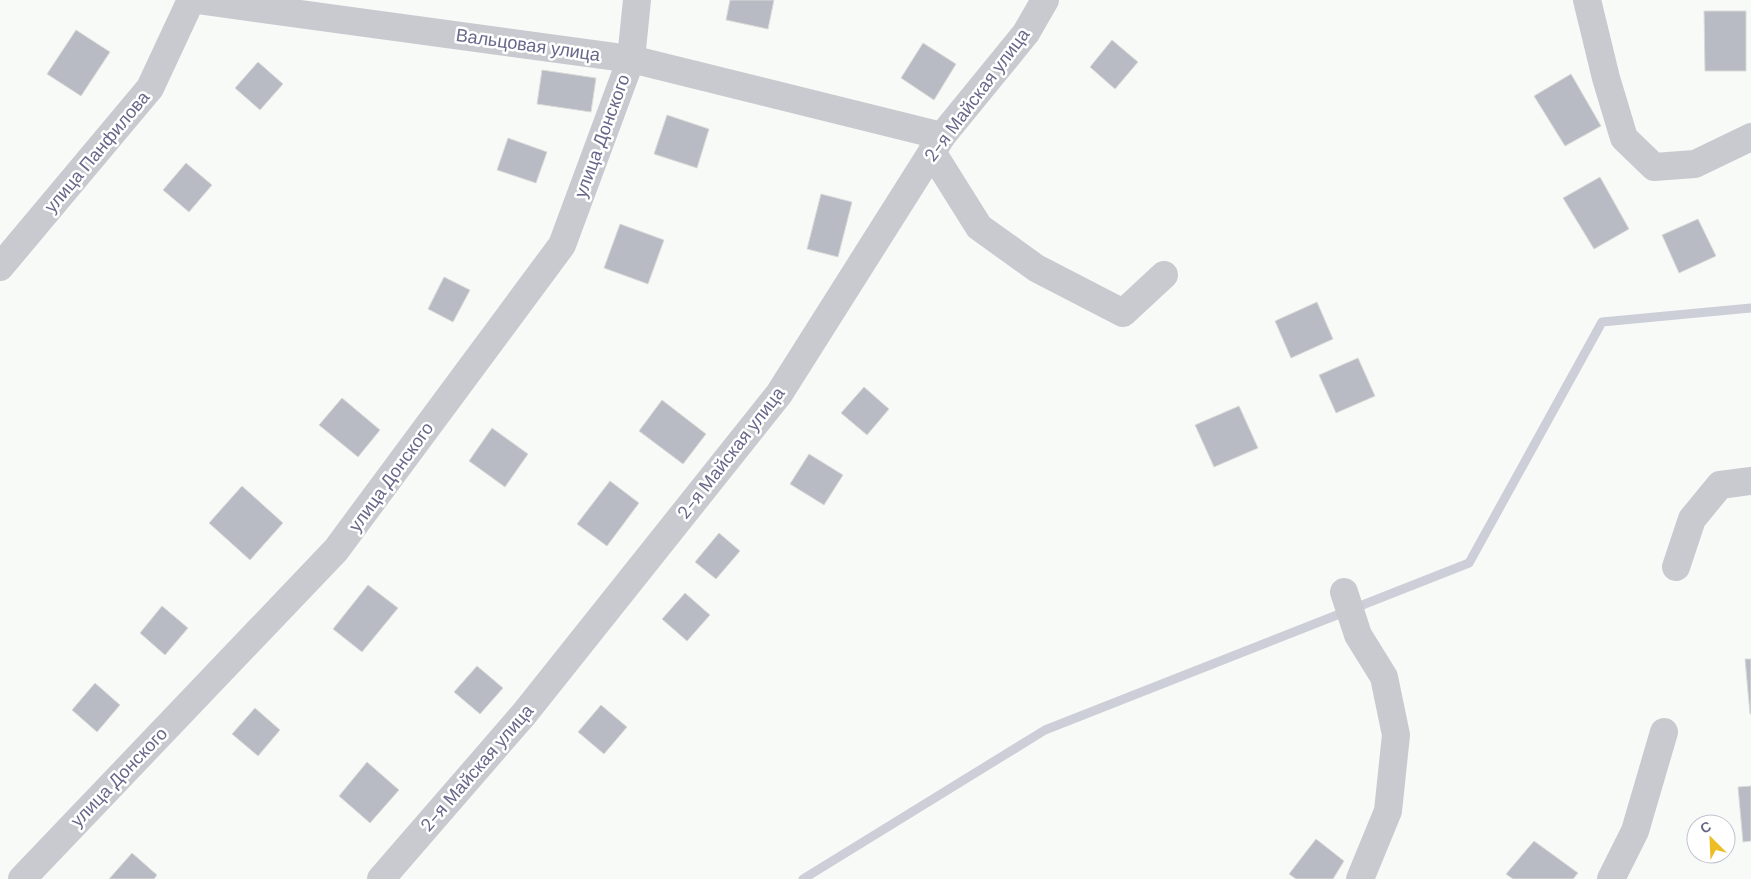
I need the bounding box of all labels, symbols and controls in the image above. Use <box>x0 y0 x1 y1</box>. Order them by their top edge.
street label: Вальцовая улица <box>454 23 603 67</box>
street label: 2-я Майская улица <box>919 23 1036 167</box>
street label: улица Донского <box>569 71 635 201</box>
street label: улица Панфилова <box>39 85 156 218</box>
street label: 2-я Майская улица <box>672 381 791 524</box>
street label: улица Донского <box>343 417 439 537</box>
street label: 2-я Майская улица <box>415 699 540 837</box>
street label: улица Донского <box>65 722 173 832</box>
north arrow <box>1686 814 1736 864</box>
text: С <box>1697 817 1714 837</box>

